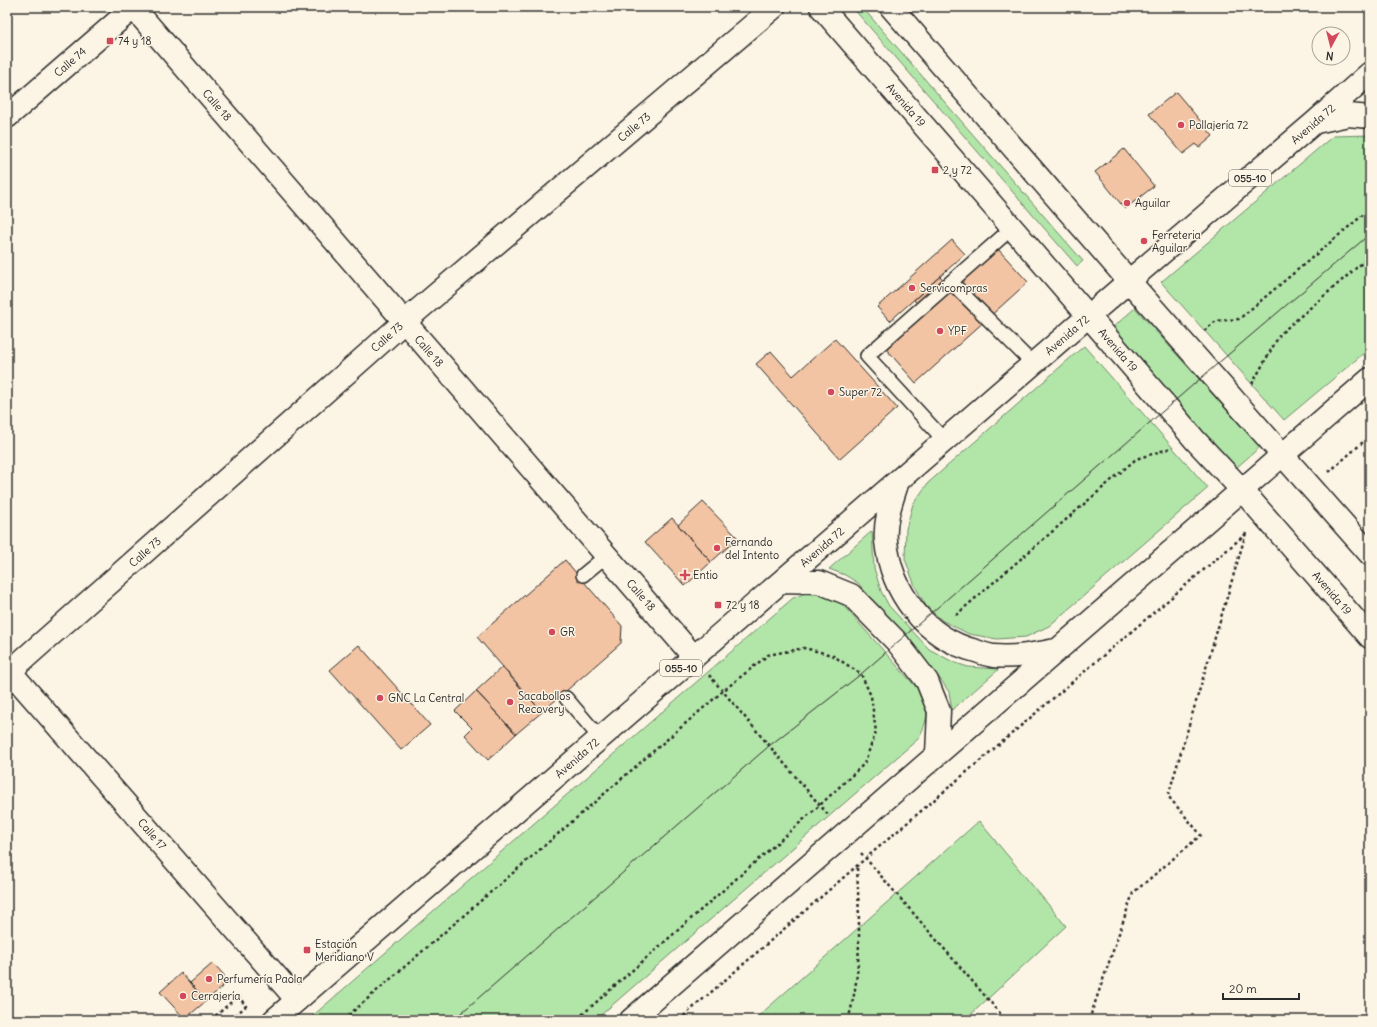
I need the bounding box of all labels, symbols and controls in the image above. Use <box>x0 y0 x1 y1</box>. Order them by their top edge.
north arrow <box>1311 26 1351 66</box>
place label: 74 y 18 <box>118 34 152 48</box>
marker: 74 y 18 <box>105 36 115 46</box>
street label: Calle 74 <box>51 44 89 80</box>
text: N <box>1325 49 1334 63</box>
street label: Avenida 19 <box>883 80 929 130</box>
street label: Calle 18 <box>199 86 235 124</box>
street label: Avenida 72 <box>1288 101 1338 147</box>
street label: Calle 73 <box>615 109 653 145</box>
place label: Pollajería 72 <box>1189 118 1248 132</box>
marker: Pollajería 72 <box>1176 120 1186 130</box>
place label: 2 y 72 <box>943 163 972 177</box>
marker: 2 y 72 <box>930 165 940 175</box>
road number: 055-10 <box>1229 170 1271 186</box>
place label: Aguilar <box>1135 196 1171 210</box>
marker: Aguilar <box>1122 198 1132 208</box>
place label: Ferreteria Aguilar <box>1152 228 1201 255</box>
marker: Ferreteria Aguilar <box>1139 236 1149 246</box>
place label: Servicompras <box>920 281 988 295</box>
marker: Servicompras <box>907 283 917 293</box>
street label: Avenida 72 <box>1042 312 1092 358</box>
street label: Calle 73 <box>368 319 406 355</box>
place label: YPF <box>948 324 967 338</box>
street label: Avenida 19 <box>1095 325 1141 375</box>
marker: YPF <box>935 326 945 336</box>
street label: Calle 18 <box>411 332 447 370</box>
place label: Super 72 <box>839 385 882 399</box>
marker: Super 72 <box>826 387 836 397</box>
street label: Avenida 72 <box>797 524 847 570</box>
street label: Calle 73 <box>126 534 164 570</box>
place label: Fernando del Intento <box>725 535 779 562</box>
marker: Fernando del Intento <box>712 543 722 553</box>
place label: Entio <box>693 568 718 582</box>
street label: Avenida 19 <box>1309 568 1355 618</box>
marker: Entio <box>680 570 690 580</box>
street label: Calle 18 <box>623 576 659 614</box>
place label: 72 y 18 <box>726 598 760 612</box>
marker: 72 y 18 <box>713 600 723 610</box>
place label: GR <box>560 625 575 639</box>
marker: GR <box>547 627 557 637</box>
road number: 055-10 <box>660 660 702 676</box>
place label: Sacabollos Recovery <box>518 689 571 716</box>
place label: GNC La Central <box>388 691 464 705</box>
marker: GNC La Central <box>375 693 385 703</box>
marker: Sacabollos Recovery <box>505 697 515 707</box>
street label: Avenida 72 <box>552 735 602 781</box>
street label: Calle 17 <box>135 816 170 853</box>
place label: Estación Meridiano V <box>315 937 374 964</box>
marker: Estación Meridiano V <box>302 945 312 955</box>
place label: Perfumería Paola <box>217 972 303 986</box>
marker: Perfumería Paola <box>204 974 214 984</box>
scale bar <box>1223 975 1299 1001</box>
text: 20 m <box>1229 981 1257 996</box>
place label: Cerrajería <box>191 989 241 1003</box>
marker: Cerrajería <box>178 991 188 1001</box>

